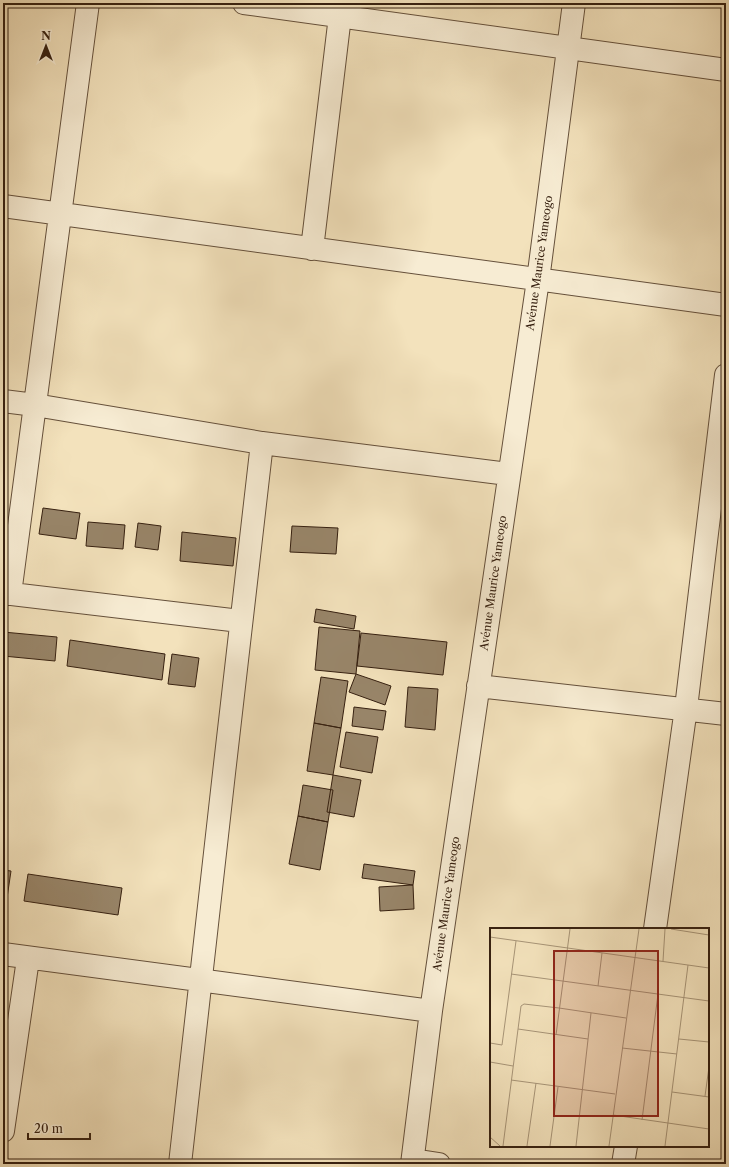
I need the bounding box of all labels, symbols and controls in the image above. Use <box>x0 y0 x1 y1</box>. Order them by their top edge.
north arrow <box>26 26 66 66</box>
text: N <box>41 29 51 43</box>
street label: Avénue Maurice Yameogo <box>522 194 555 332</box>
street label: Avénue Maurice Yameogo <box>476 514 509 652</box>
street label: Avénue Maurice Yameogo <box>429 835 462 973</box>
inset map <box>490 928 709 1147</box>
scale bar <box>28 1115 90 1141</box>
text: 20 m <box>34 1121 63 1136</box>

